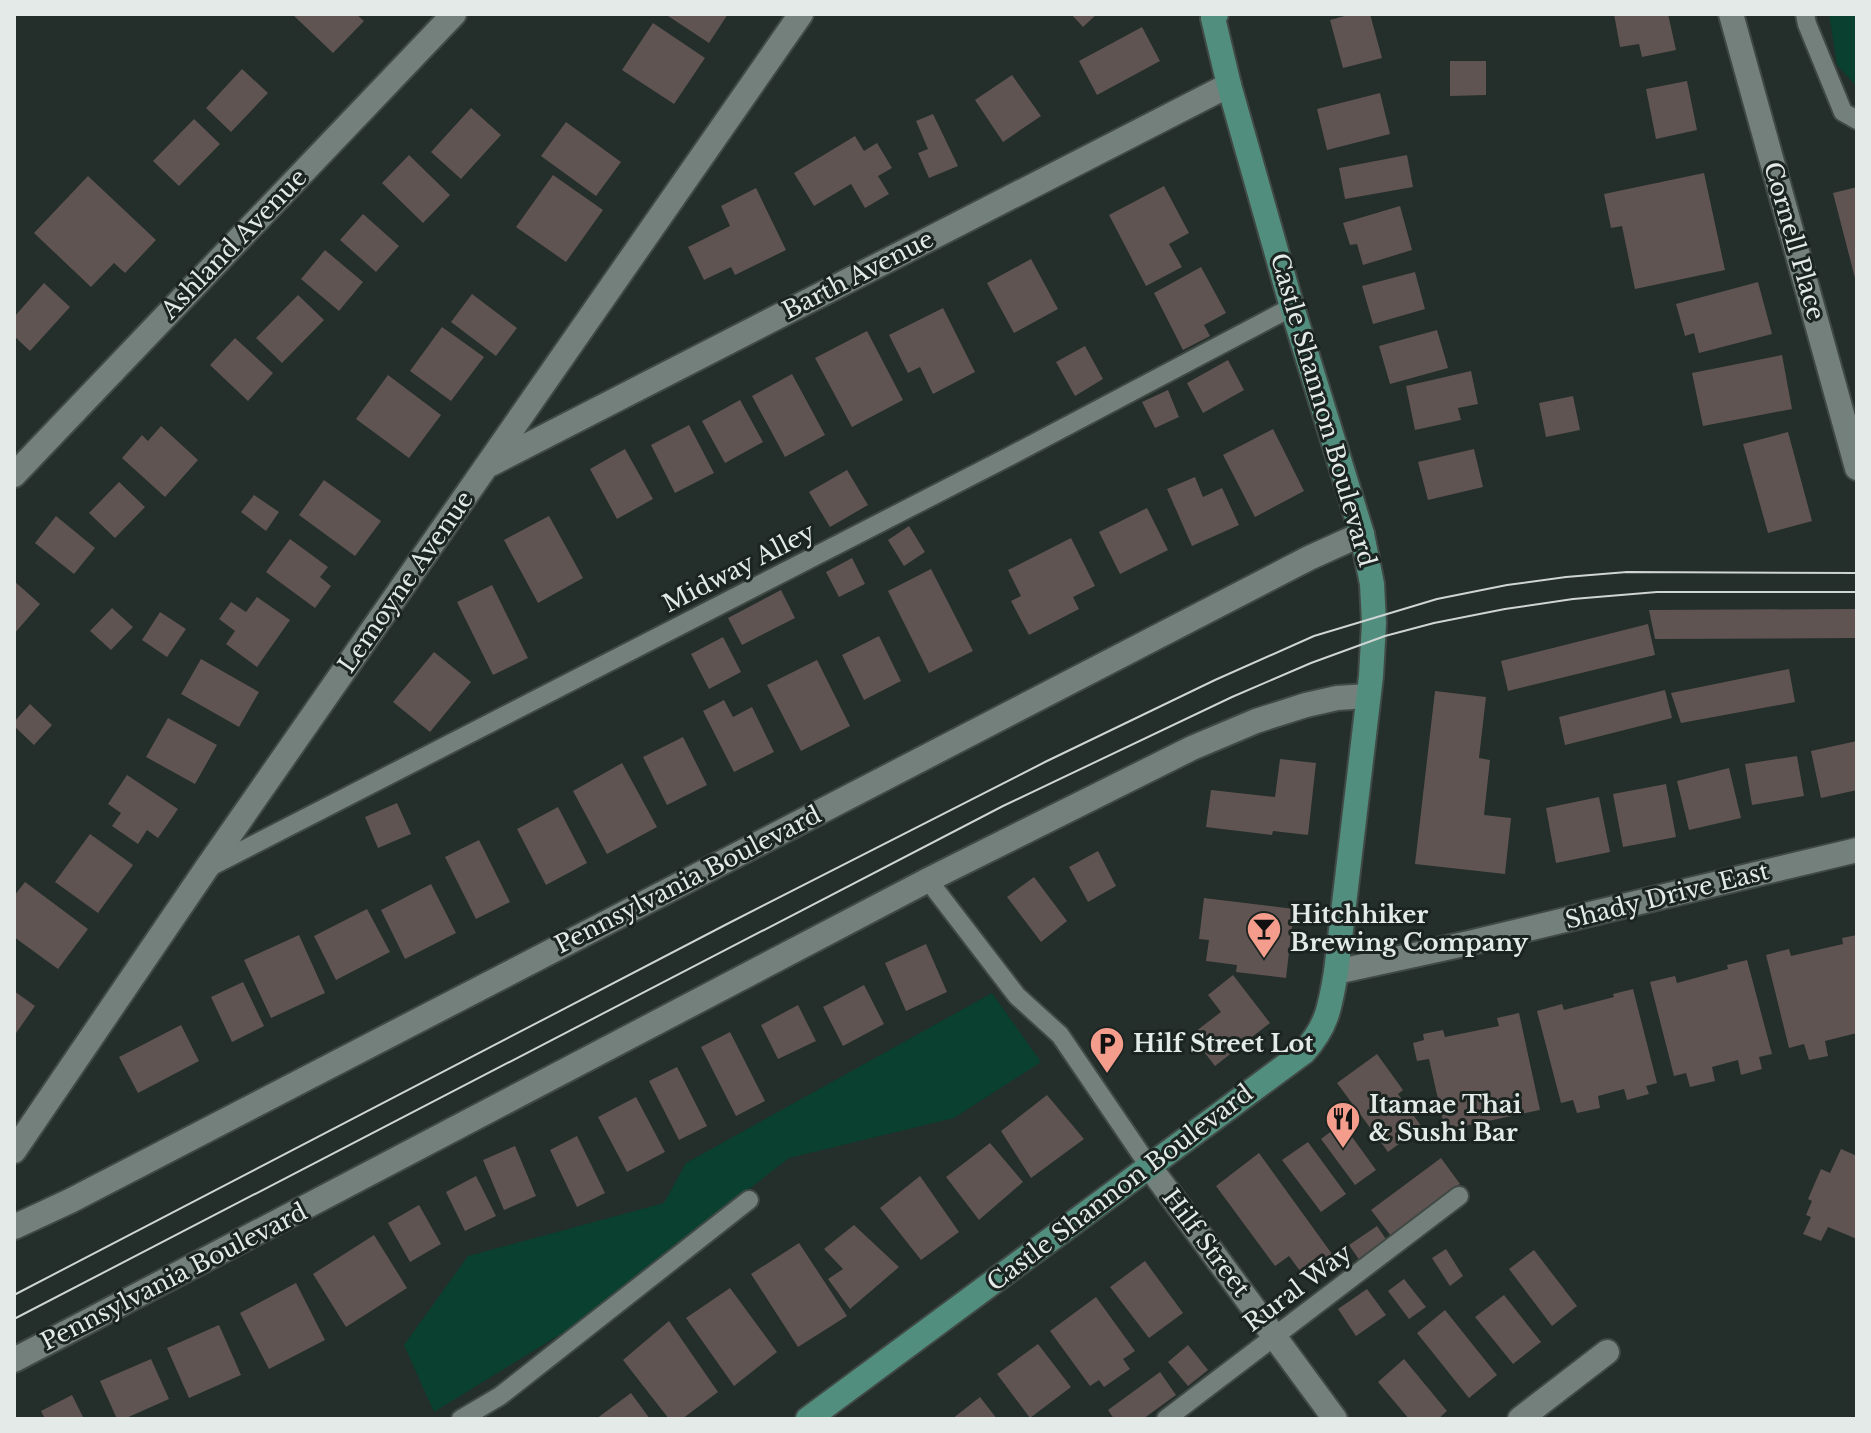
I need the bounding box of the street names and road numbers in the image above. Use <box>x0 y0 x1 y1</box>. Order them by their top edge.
street label: Cornell Place <box>1758 158 1831 323</box>
street label: Ashland Avenue <box>154 163 313 325</box>
street label: Barth Avenue <box>777 224 938 325</box>
street label: Castle Shannon Boulevard <box>1265 250 1382 570</box>
street label: Lemoyne Avenue <box>332 485 479 678</box>
street label: Midway Alley <box>658 516 820 618</box>
street label: Pennsylvania Boulevard <box>550 800 826 959</box>
street label: Shady Drive East <box>1562 856 1772 935</box>
street label: Castle Shannon Boulevard <box>981 1078 1258 1297</box>
street label: Hilf Street <box>1157 1183 1256 1302</box>
street label: Pennsylvania Boulevard <box>36 1197 312 1356</box>
street label: Rural Way <box>1238 1237 1358 1338</box>

